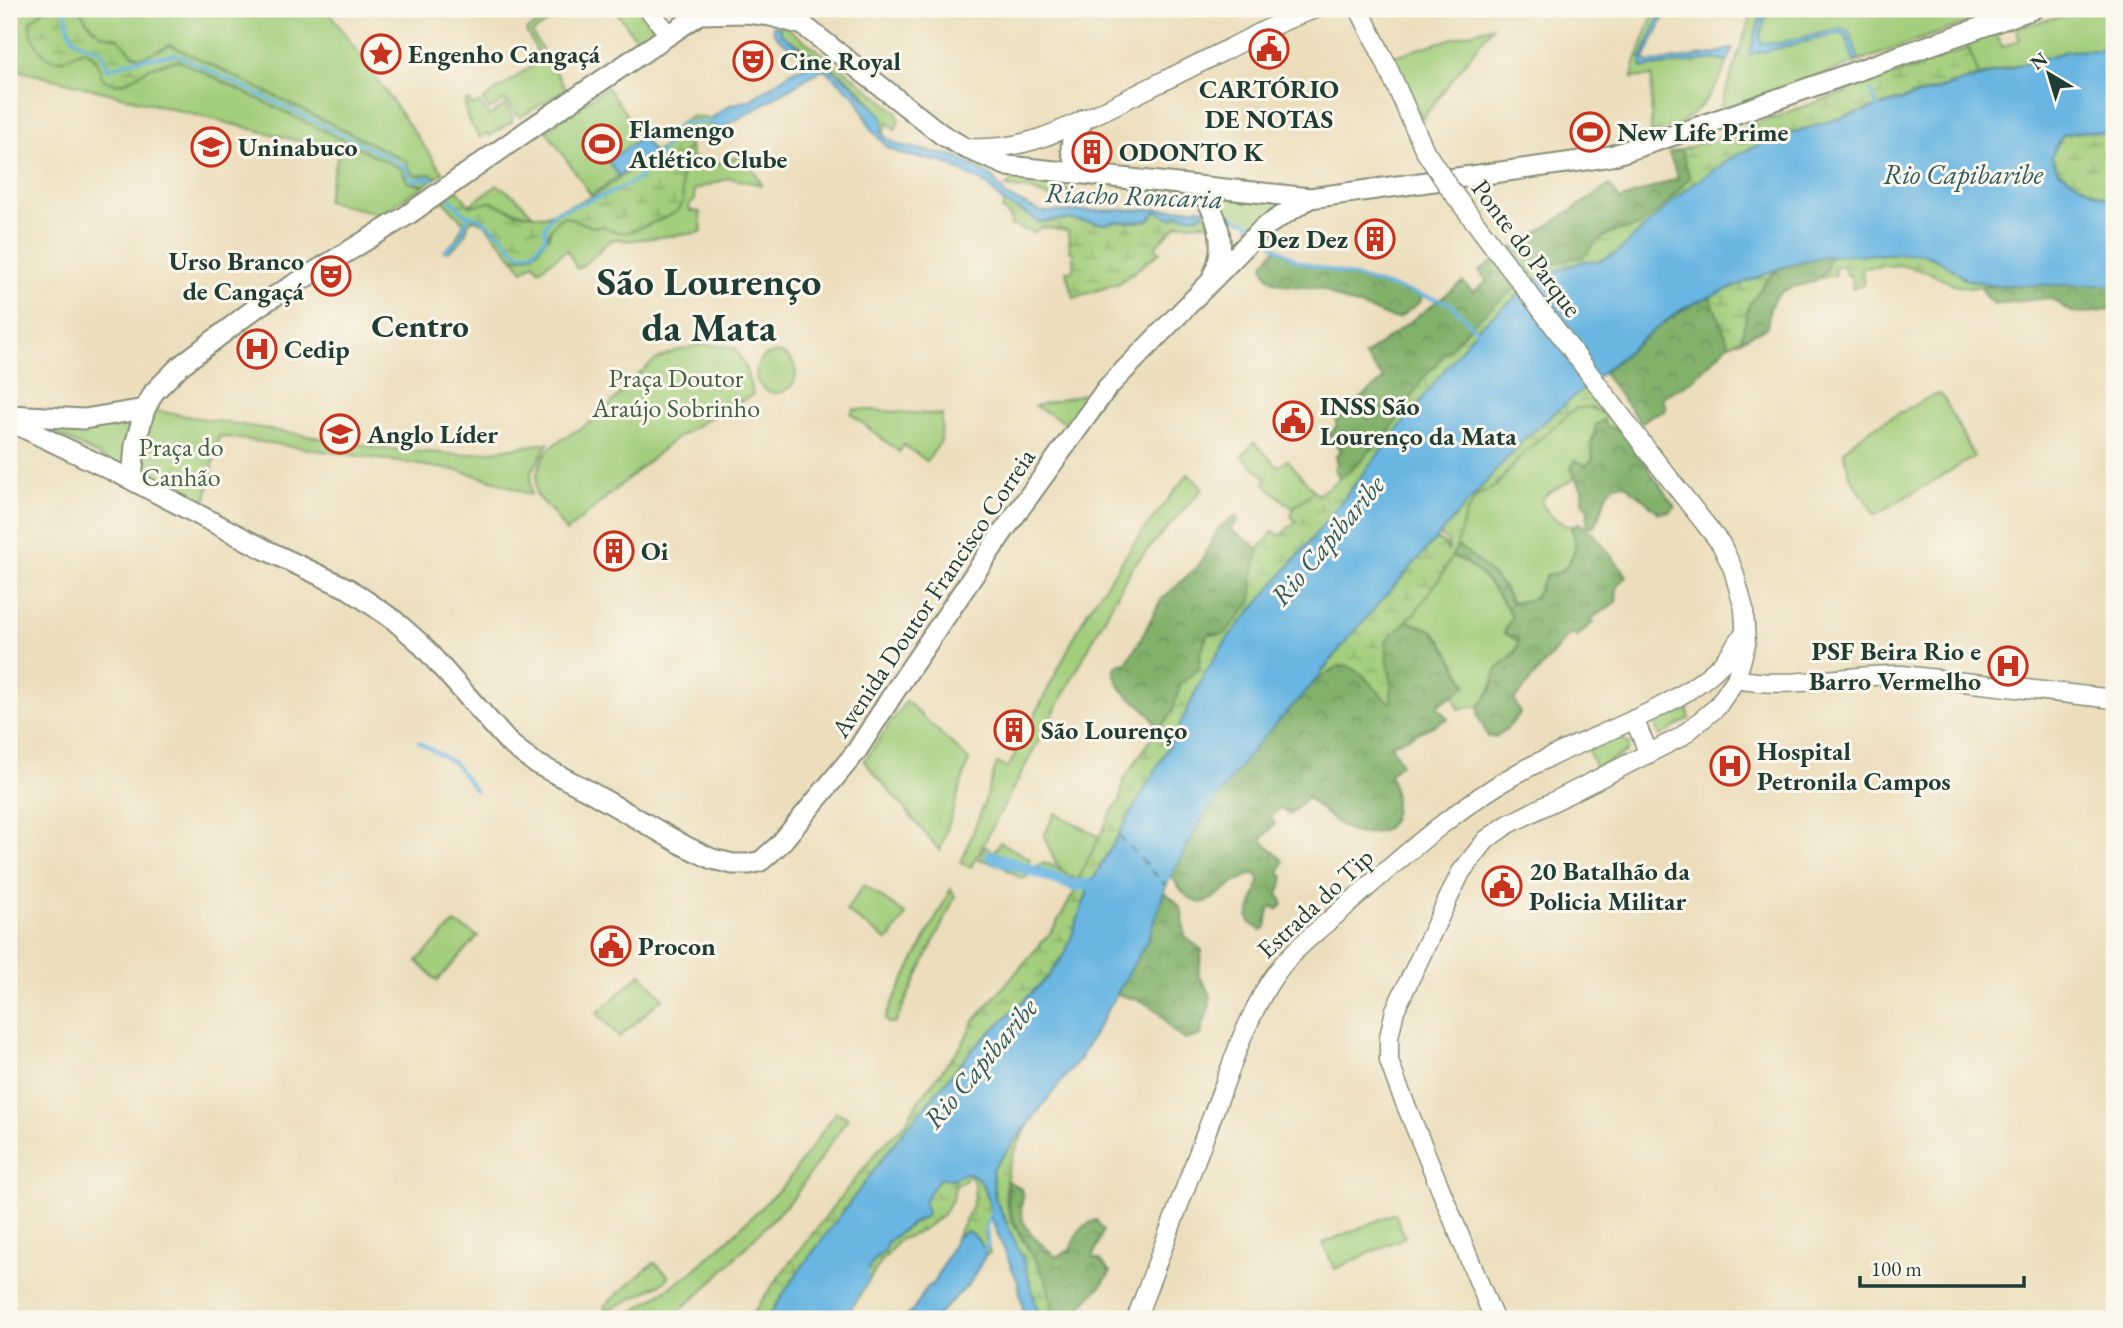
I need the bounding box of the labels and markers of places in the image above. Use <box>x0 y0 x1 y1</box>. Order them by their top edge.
public building icon: CARTÓRIO DE NOTAS <box>1248 28 1290 70</box>
place icon: Engenho Cangaçá <box>360 33 402 75</box>
place label: Engenho Cangaçá <box>408 37 601 71</box>
theatre icon: Cine Royal <box>732 40 774 82</box>
place label: Cine Royal <box>780 44 901 78</box>
place label: CARTÓRIO DE NOTAS <box>1199 72 1339 136</box>
sports icon: New Life Prime <box>1569 111 1611 153</box>
place label: Flamengo Atlético Clube <box>628 112 788 176</box>
place label: New Life Prime <box>1617 115 1788 149</box>
sports icon: Flamengo Atlético Clube <box>581 123 623 165</box>
school or university icon: Uninabuco <box>190 126 232 168</box>
place label: Uninabuco <box>238 130 358 164</box>
building icon: ODONTO K <box>1071 131 1113 173</box>
place label: ODONTO K <box>1119 135 1264 169</box>
building icon: Dez Dez <box>1354 218 1396 260</box>
place label: Dez Dez <box>1258 222 1348 256</box>
place label: Urso Branco de Cangaçá <box>169 244 305 308</box>
theatre icon: Urso Branco de Cangaçá <box>310 255 352 297</box>
hospital icon: Cedip <box>236 328 278 370</box>
place label: Cedip <box>284 332 350 366</box>
place label: INSS São Lourenço da Mata <box>1320 389 1517 453</box>
public building icon: INSS São Lourenço da Mata <box>1272 400 1314 442</box>
school or university icon: Anglo Líder <box>319 413 361 455</box>
place label: Anglo Líder <box>366 417 498 451</box>
building icon: Oi <box>593 530 635 572</box>
place label: Oi <box>641 534 669 568</box>
place label: PSF Beira Rio e Barro Vermelho <box>1809 634 1981 698</box>
hospital icon: PSF Beira Rio e Barro Vermelho <box>1987 645 2029 687</box>
building icon: São Lourenço <box>993 709 1035 751</box>
place label: São Lourenço <box>1041 713 1187 747</box>
place label: Hospital Petronila Campos <box>1757 734 1951 798</box>
hospital icon: Hospital Petronila Campos <box>1709 745 1751 787</box>
place label: 20 Batalhão da Policia Militar <box>1529 854 1690 918</box>
public building icon: 20 Batalhão da Policia Militar <box>1481 865 1523 907</box>
public building icon: Procon <box>590 925 632 967</box>
place label: Procon <box>638 929 716 963</box>

